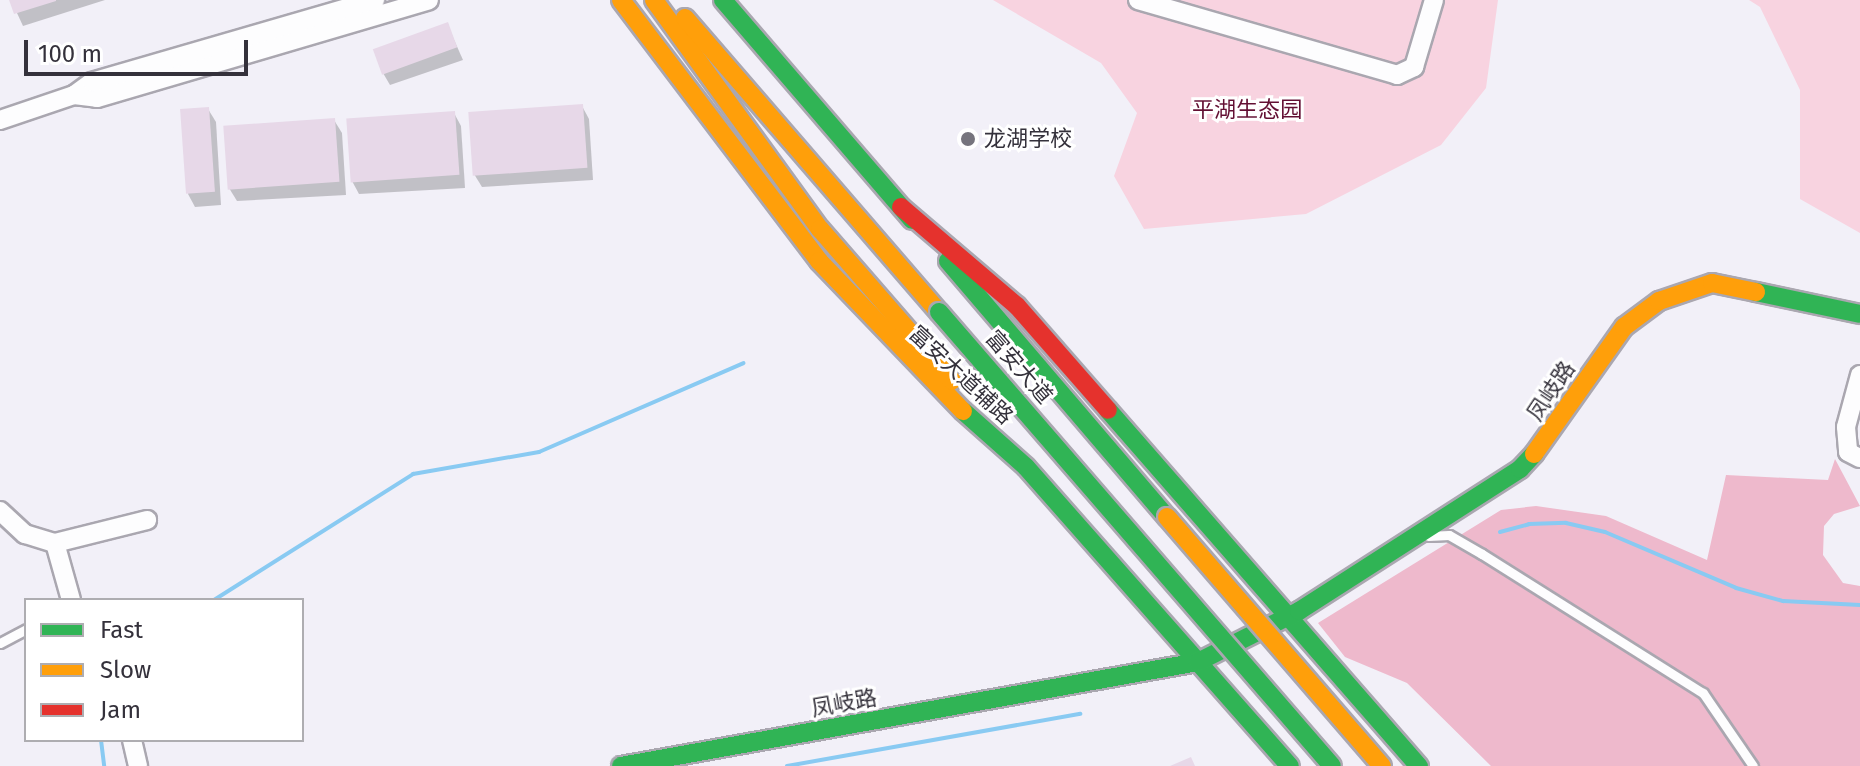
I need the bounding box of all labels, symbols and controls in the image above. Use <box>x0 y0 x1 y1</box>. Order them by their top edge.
scale bar <box>28 24 252 74</box>
text: 100 m <box>38 40 102 68</box>
park label: 平湖生态园 <box>1192 97 1302 123</box>
place label: 龙湖学校 <box>984 126 1072 152</box>
marker: 龙湖学校 <box>959 130 977 148</box>
street label: 富安大道辅路 <box>904 320 1018 430</box>
street label: 富安大道 <box>980 325 1058 409</box>
street label: 凤岐路 <box>1522 356 1580 426</box>
legend <box>24 598 304 742</box>
text: Fast <box>100 616 143 644</box>
text: Slow <box>100 656 151 684</box>
street label: 凤岐路 <box>809 684 879 722</box>
text: Jam <box>100 696 141 724</box>

